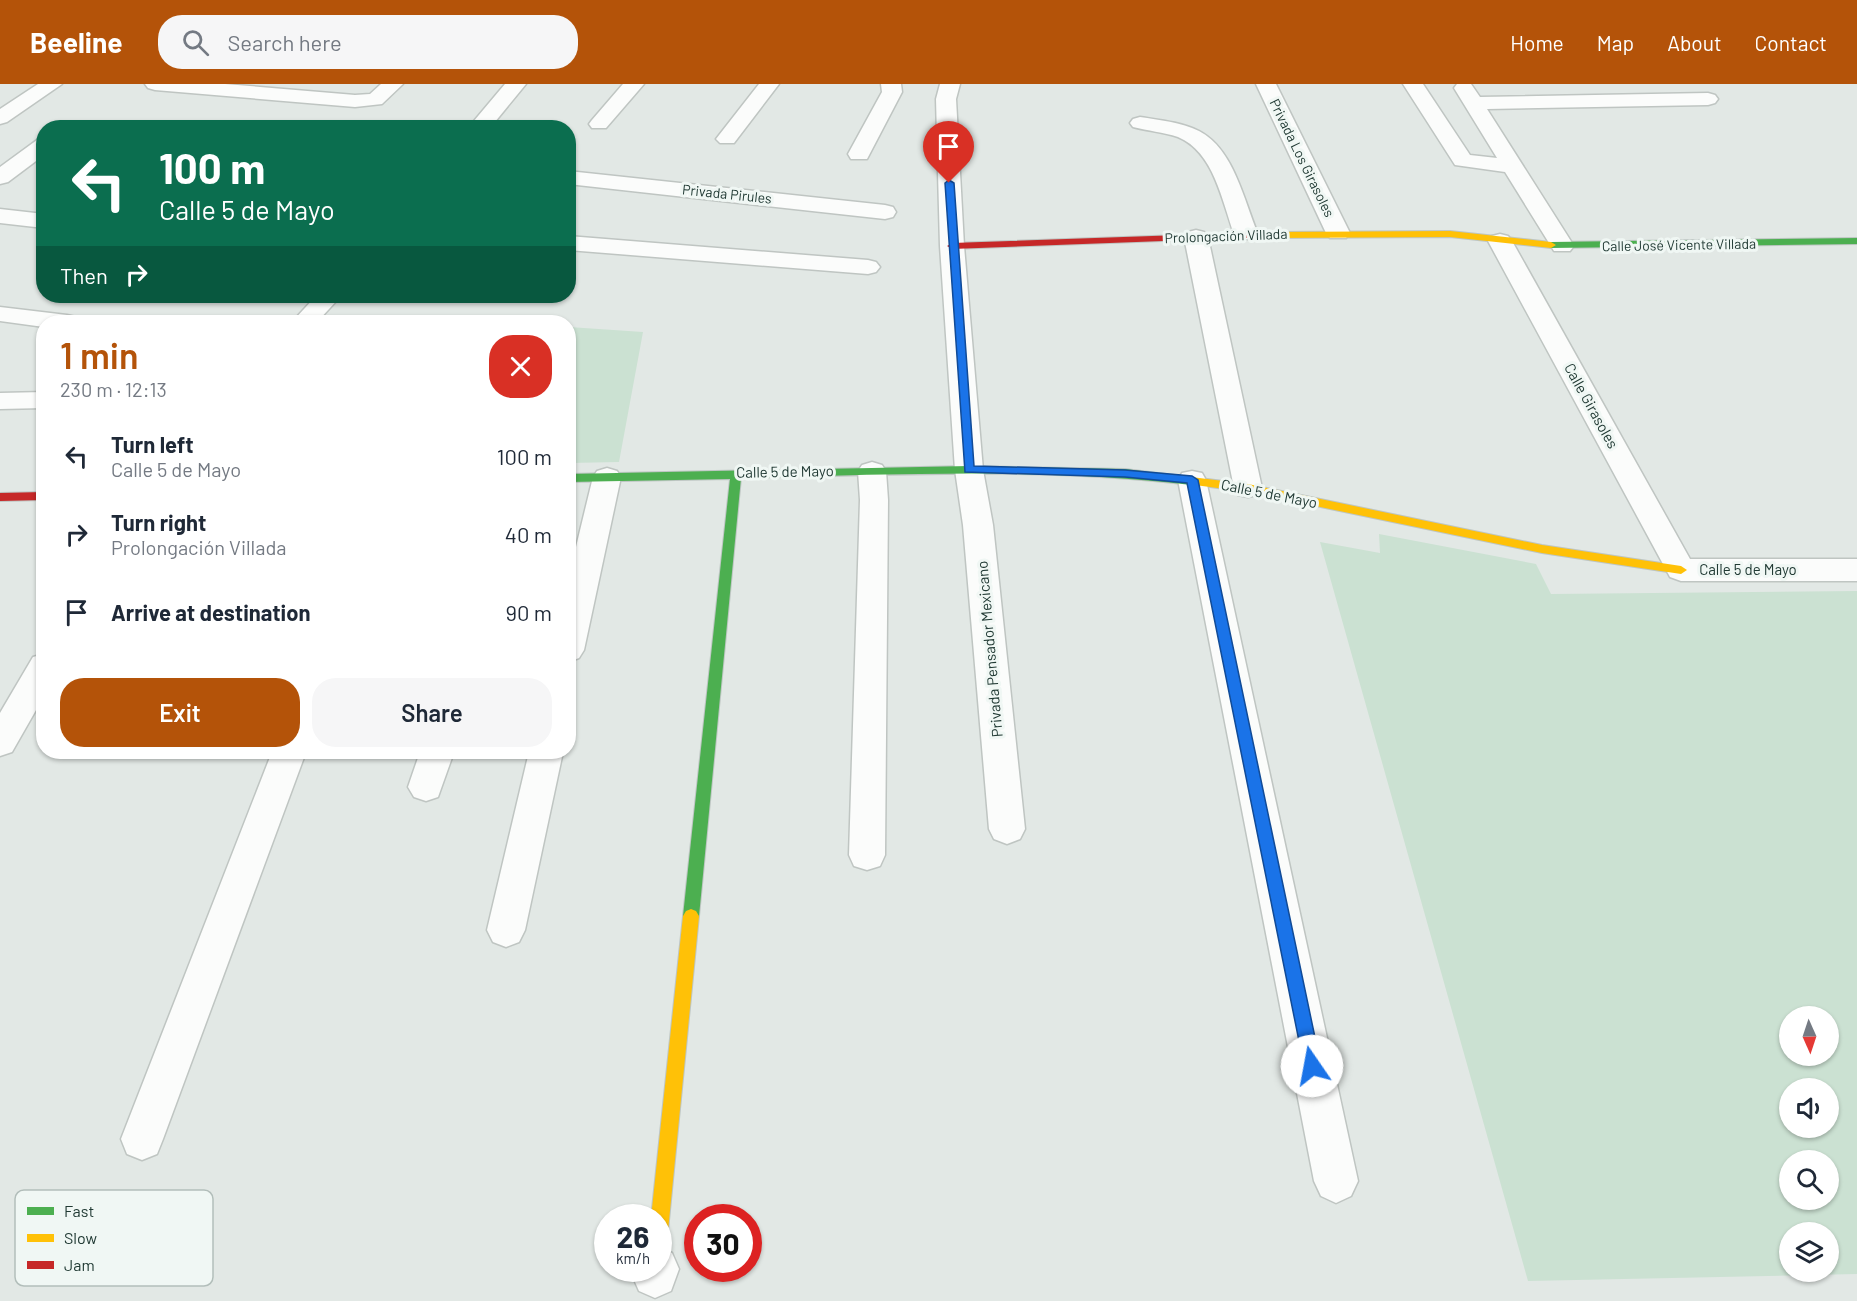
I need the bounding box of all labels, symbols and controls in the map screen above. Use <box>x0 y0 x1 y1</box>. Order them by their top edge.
search box <box>158 15 578 69</box>
text: Beeline <box>30 25 122 59</box>
icon: search <box>179 26 212 59</box>
text: Search here <box>227 29 342 55</box>
text: Home <box>1510 30 1564 55</box>
text: Map <box>1597 30 1634 55</box>
text: About <box>1667 30 1722 55</box>
text: Contact <box>1755 30 1827 55</box>
street label: Privada Los Girasoles <box>1266 96 1339 220</box>
pin <box>923 121 974 183</box>
icon: arrive <box>932 130 965 163</box>
text: 100 m <box>159 142 265 192</box>
icon: left <box>60 144 138 222</box>
street label: Privada Pirules <box>681 180 773 207</box>
text: Calle 5 de Mayo <box>159 193 335 225</box>
street label: Prolongación Villada <box>1164 225 1288 246</box>
street label: Calle José Vicente Villada <box>1602 235 1756 254</box>
icon: right <box>120 258 153 291</box>
text: Then <box>60 262 108 288</box>
text: 1 min <box>60 333 139 376</box>
button: close <box>489 335 552 398</box>
street label: Calle Girasoles <box>1561 360 1623 451</box>
text: 230 m · 12:13 <box>60 377 167 401</box>
text: Turn left <box>111 431 194 457</box>
icon: left <box>60 440 93 473</box>
text: 100 m <box>497 443 552 469</box>
text: Calle 5 de Mayo <box>111 457 241 481</box>
street label: Calle 5 de Mayo <box>736 461 834 481</box>
street label: Calle 5 de Mayo <box>1220 475 1319 511</box>
text: Turn right <box>111 509 206 535</box>
icon: right <box>60 518 93 551</box>
text: 40 m <box>505 521 552 547</box>
text: Prolongación Villada <box>111 535 287 559</box>
street label: Privada Pensador Mexicano <box>972 560 1006 738</box>
street label: Calle 5 de Mayo <box>1699 560 1797 578</box>
icon: arrive <box>60 596 93 629</box>
text: Arrive at destination <box>111 599 310 625</box>
text: 90 m <box>506 599 552 625</box>
button: Exit <box>60 678 300 747</box>
button: Share <box>312 678 552 747</box>
north arrow <box>1779 1006 1839 1066</box>
map controls <box>1779 1006 1839 1282</box>
position arrow <box>1280 1034 1344 1098</box>
button: sound <box>1779 1078 1839 1138</box>
button: search <box>1779 1150 1839 1210</box>
legend <box>15 1190 213 1286</box>
text: Fast <box>64 1201 94 1220</box>
speed limit sign: 30 <box>684 1204 762 1282</box>
text: 26 <box>617 1218 649 1254</box>
button: layers <box>1779 1222 1839 1282</box>
text: Slow <box>64 1228 97 1247</box>
text: km/h <box>616 1249 650 1267</box>
text: Jam <box>64 1255 95 1274</box>

